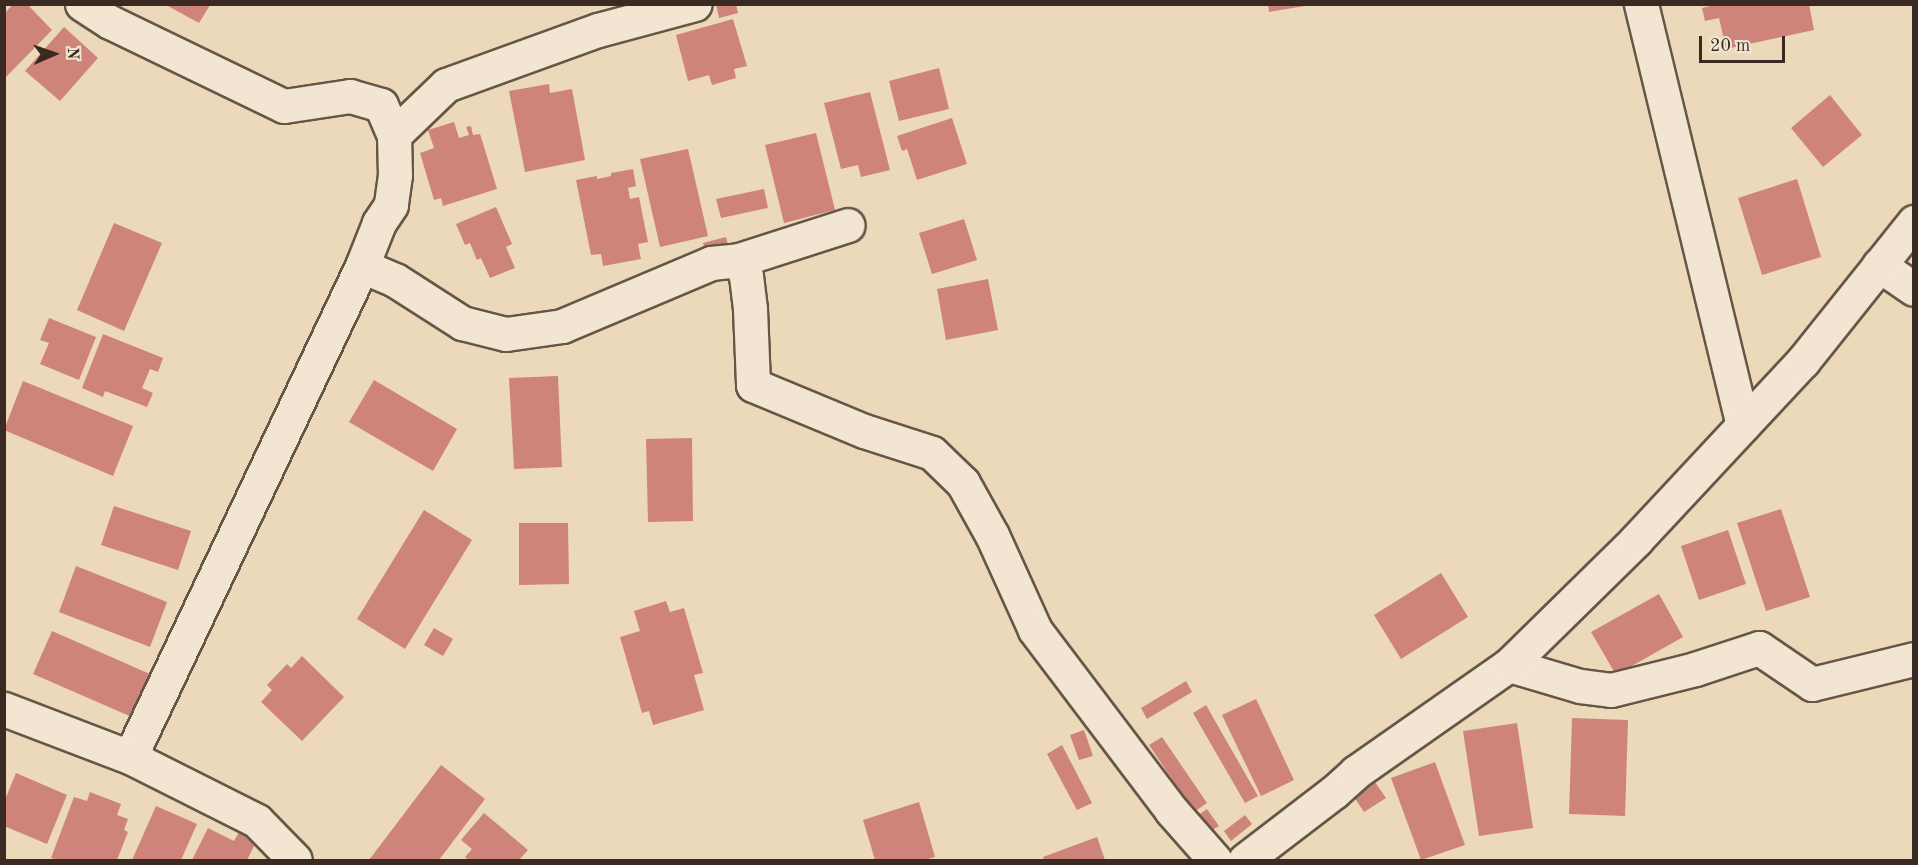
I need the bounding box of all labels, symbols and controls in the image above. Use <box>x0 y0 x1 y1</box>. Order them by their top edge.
north arrow <box>24 24 84 84</box>
scale bar <box>1702 24 1788 62</box>
text: 20 m <box>1710 37 1750 55</box>
text: N <box>64 47 80 60</box>

